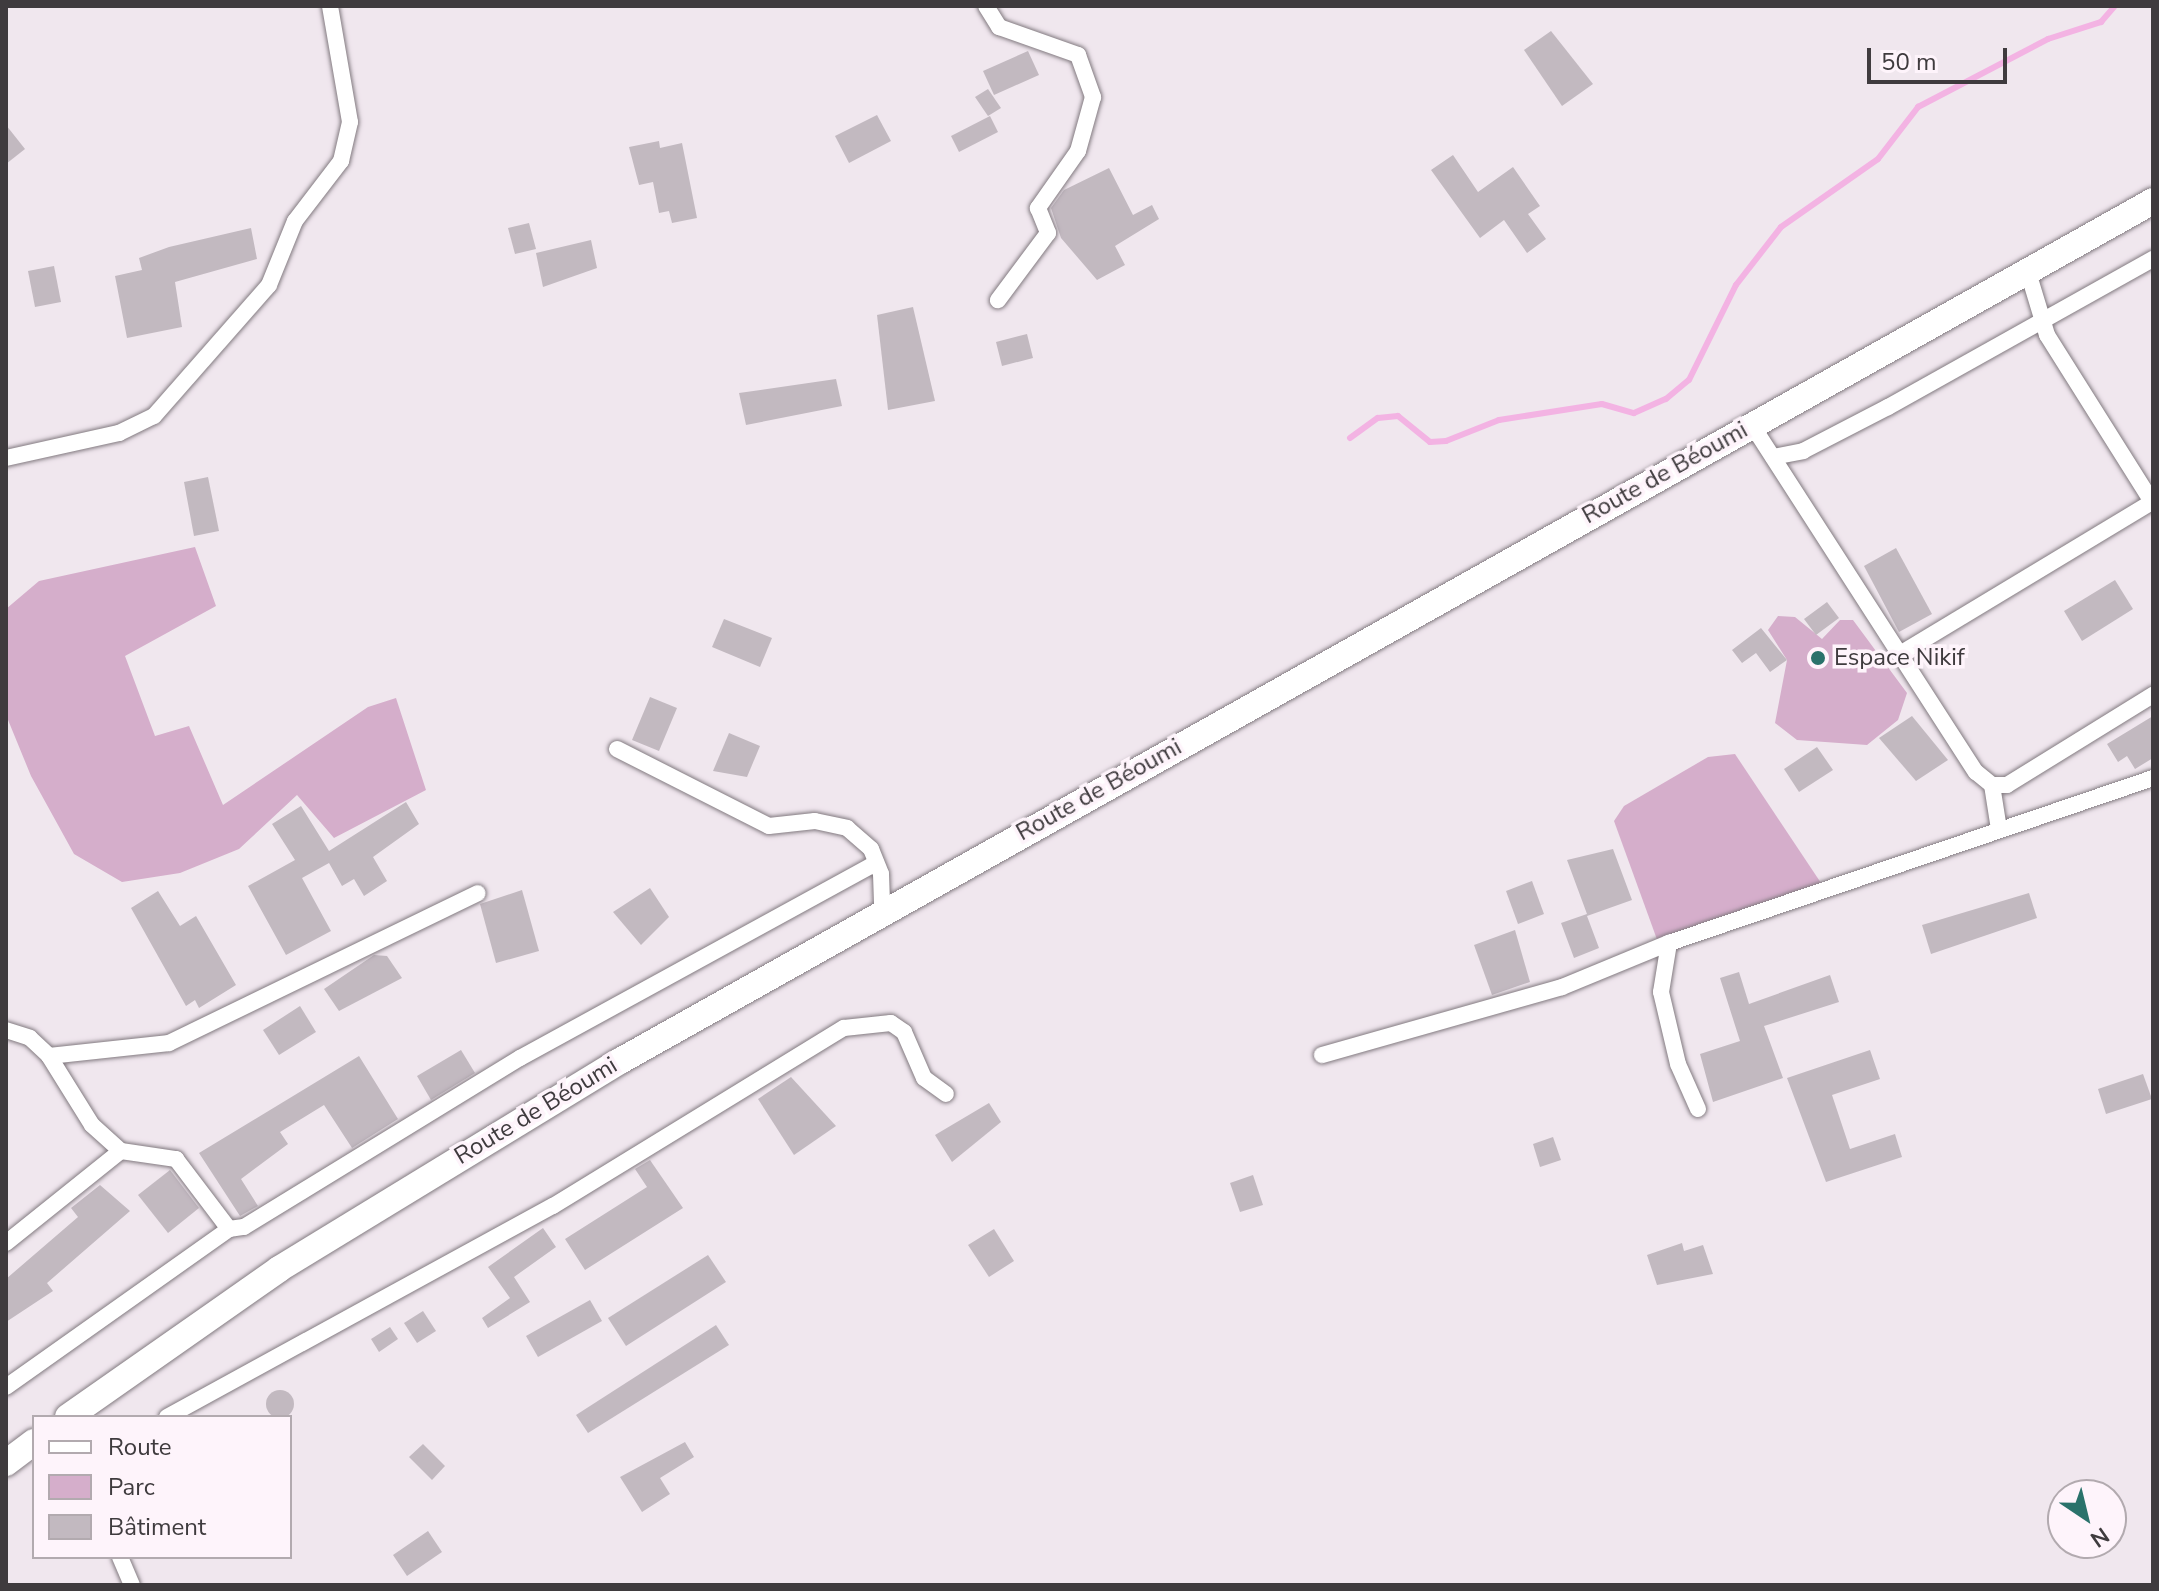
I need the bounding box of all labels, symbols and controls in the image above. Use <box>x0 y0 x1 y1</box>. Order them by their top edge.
scale bar <box>1871 32 2011 82</box>
text: 50 m <box>1881 46 1937 78</box>
street label: Route de Béoumi <box>1577 416 1753 530</box>
place label: Espace Nikif <box>1834 644 1965 672</box>
marker: Espace Nikif <box>1809 649 1827 667</box>
street label: Route de Béoumi <box>1011 733 1187 847</box>
street label: Route de Béoumi <box>449 1051 623 1171</box>
legend <box>32 1415 292 1559</box>
text: Route <box>108 1431 172 1463</box>
text: Parc <box>108 1471 155 1503</box>
north arrow <box>2047 1479 2127 1559</box>
text: Bâtiment <box>108 1511 206 1543</box>
text: N <box>2084 1520 2115 1554</box>

